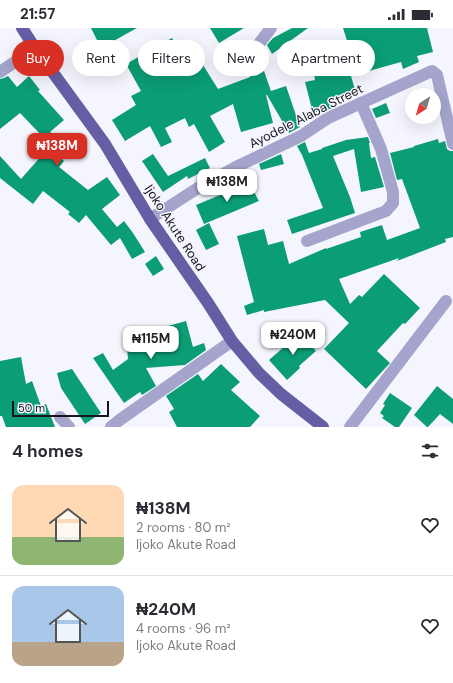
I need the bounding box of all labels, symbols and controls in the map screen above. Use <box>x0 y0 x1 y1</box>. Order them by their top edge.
text: 21:57 <box>20 4 55 24</box>
chip: Buy <box>12 40 64 76</box>
chip: Rent <box>72 40 130 76</box>
chip: Filters <box>138 40 205 76</box>
chip: New <box>213 40 269 76</box>
chip: Apartment <box>277 40 375 76</box>
street label: Ayodele Alaba Street <box>246 80 366 152</box>
north arrow <box>405 88 441 124</box>
map controls <box>405 88 441 124</box>
pin: ₦138M <box>29 133 85 167</box>
text: ₦138M <box>36 137 78 154</box>
pin: ₦138M <box>199 169 255 203</box>
text: ₦138M <box>206 173 248 190</box>
street label: Ijoko Akute Road <box>141 182 209 274</box>
pin: ₦240M <box>265 322 321 356</box>
pin: ₦115M <box>123 326 179 360</box>
text: ₦240M <box>270 326 316 343</box>
text: ₦115M <box>132 330 170 347</box>
scale bar <box>12 399 109 418</box>
text: 50 m <box>18 401 45 415</box>
text: 4 homes <box>12 440 83 462</box>
icon: filters <box>419 440 441 462</box>
text: ₦138M <box>136 497 191 519</box>
icon: home <box>44 501 92 549</box>
icon: heart <box>419 514 441 536</box>
text: 2 rooms · 80 m² <box>136 519 231 536</box>
text: Ijoko Akute Road <box>136 536 236 553</box>
text: ₦240M <box>136 598 196 620</box>
icon: home <box>44 602 92 650</box>
icon: heart <box>419 615 441 637</box>
text: 4 rooms · 96 m² <box>136 620 231 637</box>
text: Ijoko Akute Road <box>136 637 236 654</box>

